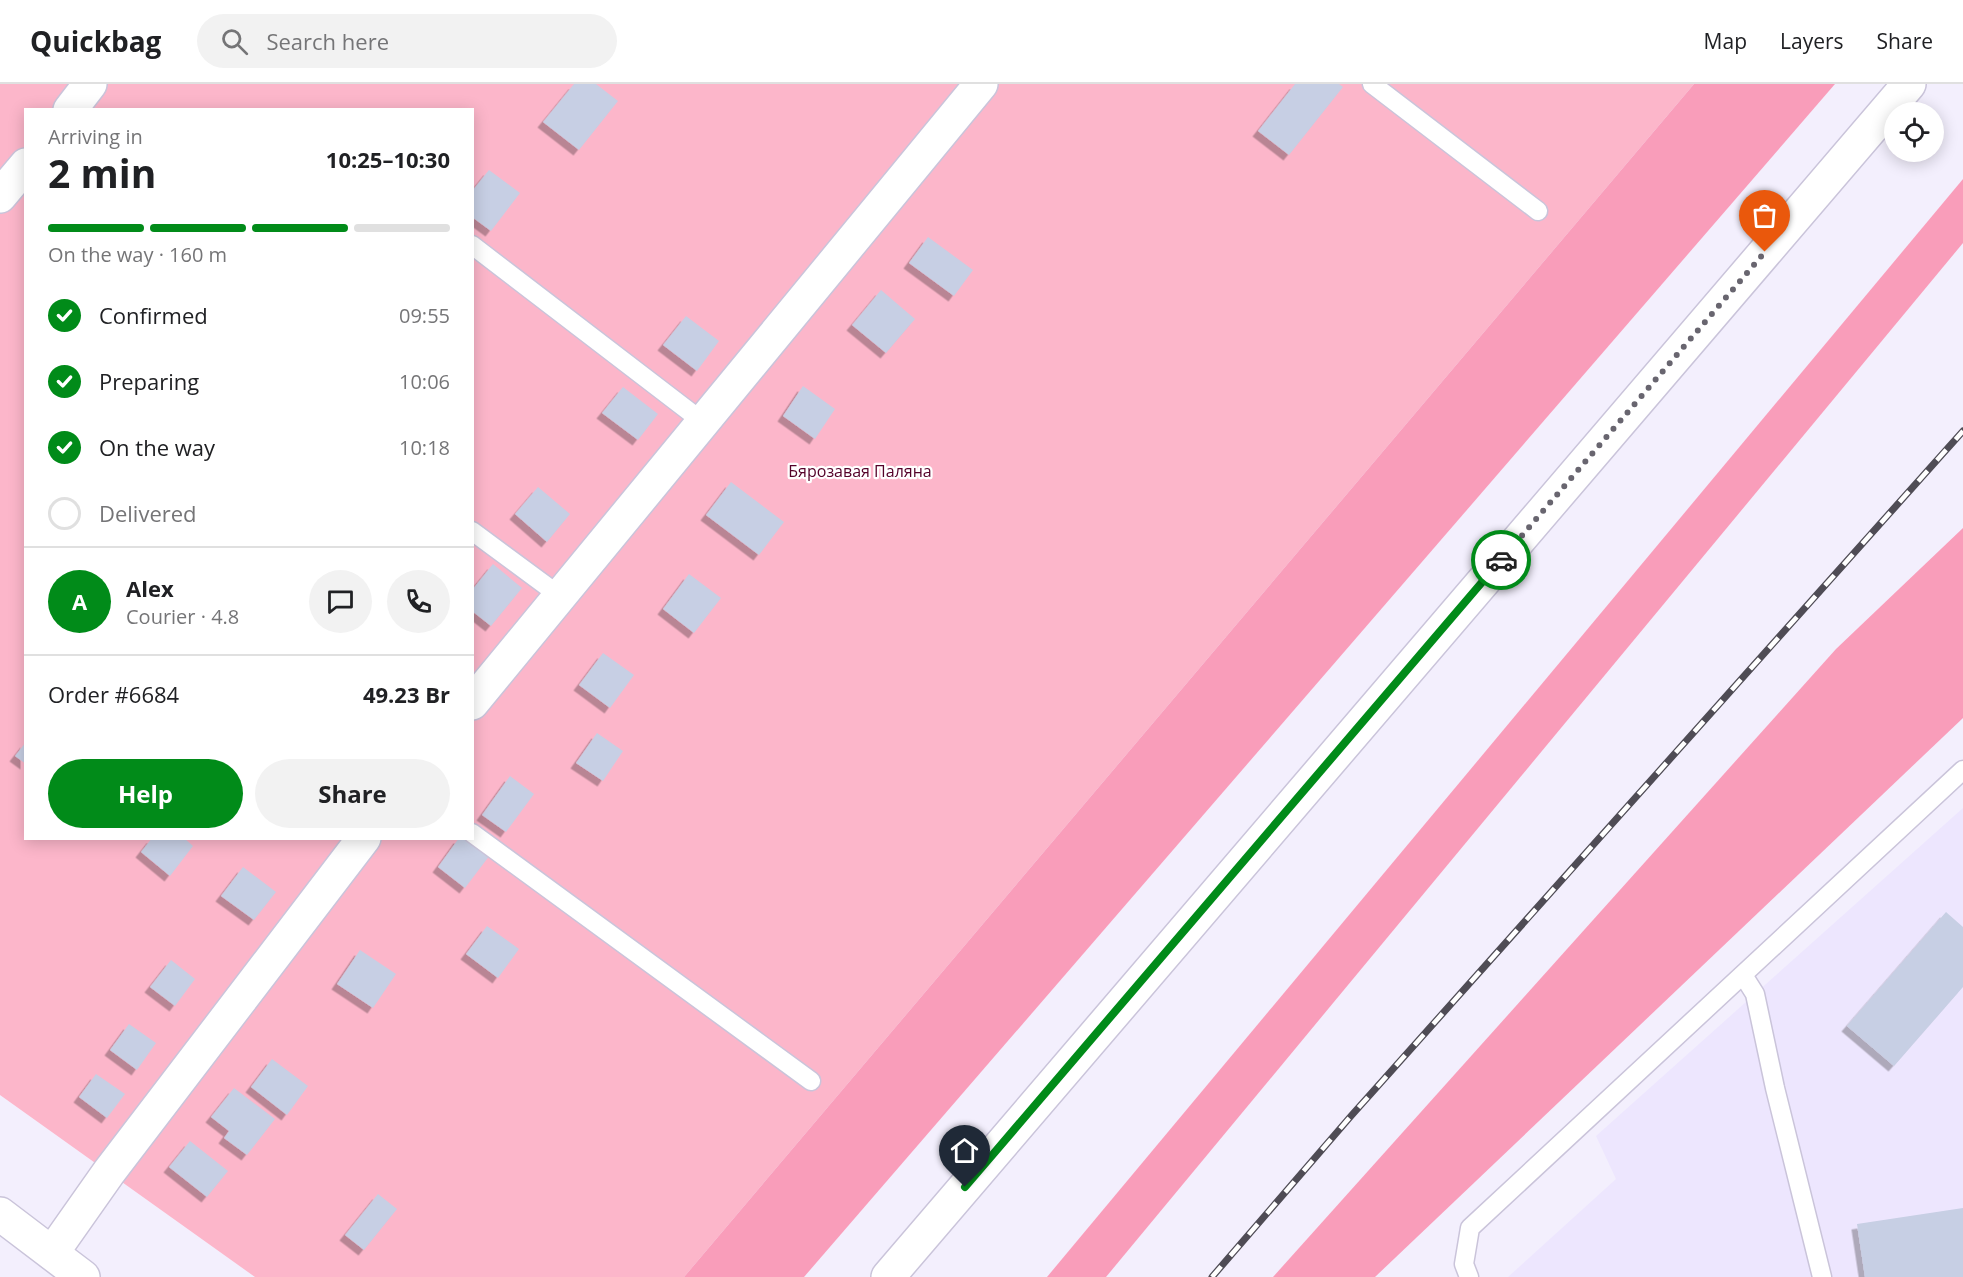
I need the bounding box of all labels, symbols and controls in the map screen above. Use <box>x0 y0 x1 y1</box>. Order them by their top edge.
search box <box>197 14 617 68</box>
text: Quickbag <box>30 22 161 60</box>
icon: search <box>218 25 251 58</box>
text: Search here <box>266 26 389 56</box>
text: Map <box>1704 27 1747 55</box>
text: Layers <box>1780 27 1844 55</box>
text: Share <box>1877 27 1933 55</box>
map controls <box>1884 102 1944 162</box>
button: locate <box>1884 102 1944 162</box>
text: Arriving in <box>48 123 143 150</box>
text: 10:25–10:30 <box>326 144 450 174</box>
text: 2 min <box>48 146 156 199</box>
pin <box>1739 190 1790 252</box>
icon: bag <box>1748 199 1781 232</box>
text: On the way · 160 m <box>48 241 227 268</box>
icon: check <box>48 299 81 332</box>
text: Confirmed <box>99 300 208 330</box>
text: 09:55 <box>399 302 450 329</box>
icon: check <box>48 365 81 398</box>
text: Preparing <box>99 366 199 396</box>
text: 10:06 <box>399 368 450 395</box>
icon: check <box>48 431 81 464</box>
text: On the way <box>99 432 215 462</box>
text: 10:18 <box>399 434 450 461</box>
park label: Бярозавая Паляна <box>788 460 932 482</box>
text: Delivered <box>99 498 197 528</box>
courier <box>1471 530 1531 590</box>
icon: car <box>1485 544 1518 577</box>
button: chat <box>309 570 372 633</box>
button: phone <box>387 570 450 633</box>
text: Alex <box>126 573 174 603</box>
text: A <box>72 586 87 616</box>
text: Courier · 4.8 <box>126 603 239 630</box>
text: Order #6684 <box>48 679 179 709</box>
text: 49.23 Br <box>363 679 450 709</box>
button: Help <box>48 759 243 828</box>
button: Share <box>255 759 450 828</box>
pin <box>939 1125 990 1187</box>
icon: home <box>948 1134 981 1167</box>

